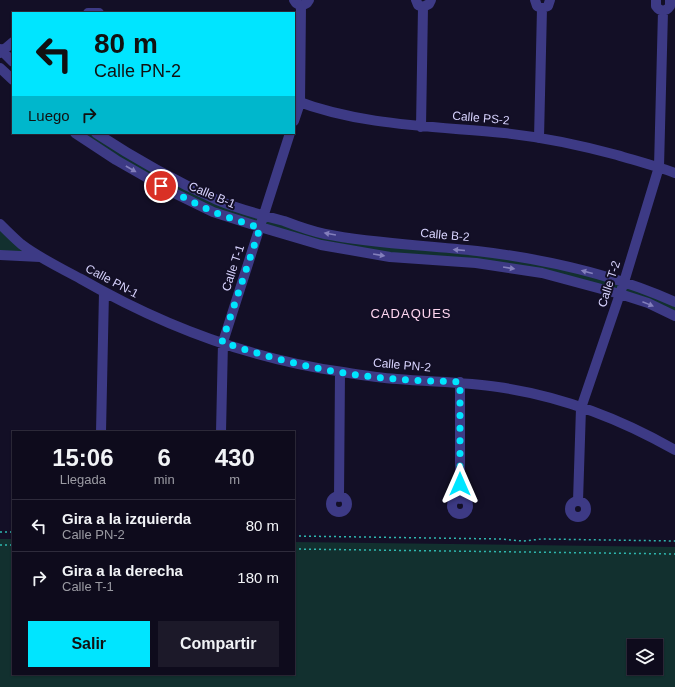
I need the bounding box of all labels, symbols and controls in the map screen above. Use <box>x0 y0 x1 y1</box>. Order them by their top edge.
icon: left <box>28 28 80 80</box>
text: 80 m <box>94 28 158 59</box>
text: Calle PN-2 <box>94 61 181 81</box>
icon: right <box>78 104 100 126</box>
text: Luego <box>28 107 70 124</box>
street label: Calle PS-2 <box>452 109 511 128</box>
one-way arrow <box>126 166 137 172</box>
pin <box>144 169 178 203</box>
icon: arrive <box>150 175 172 197</box>
street label: Calle B-1 <box>187 179 238 211</box>
street label: Calle B-2 <box>420 226 471 244</box>
one-way arrow <box>324 231 336 237</box>
street label: Calle T-1 <box>219 243 247 293</box>
one-way arrow <box>453 246 465 253</box>
one-way arrow <box>373 252 385 258</box>
street label: Calle T-2 <box>595 259 623 309</box>
street label: Calle PN-1 <box>83 261 141 301</box>
one-way arrow <box>502 265 515 271</box>
one-way arrow <box>580 269 592 275</box>
one-way arrow <box>642 301 654 307</box>
district label: CADAQUES <box>371 306 451 321</box>
street label: Calle PN-2 <box>372 355 432 375</box>
text: 15:06 <box>52 444 114 471</box>
text: 6 <box>157 444 171 471</box>
text: 430 <box>215 444 255 471</box>
position arrow <box>439 463 481 505</box>
text: Llegada <box>60 472 106 487</box>
text: min <box>154 472 175 487</box>
text: m <box>229 472 240 487</box>
text: Gira a la izquierda <box>62 510 191 527</box>
icon: left <box>28 515 50 537</box>
text: 80 m <box>246 517 279 534</box>
text: Calle PN-2 <box>62 527 125 542</box>
text: Gira a la derecha <box>62 562 183 579</box>
icon: right <box>28 567 50 589</box>
text: 180 m <box>237 569 279 586</box>
text: Calle T-1 <box>62 579 114 594</box>
button: Salir <box>28 621 150 667</box>
button: Compartir <box>158 621 279 667</box>
map controls <box>627 639 663 675</box>
button: layers <box>627 639 663 675</box>

